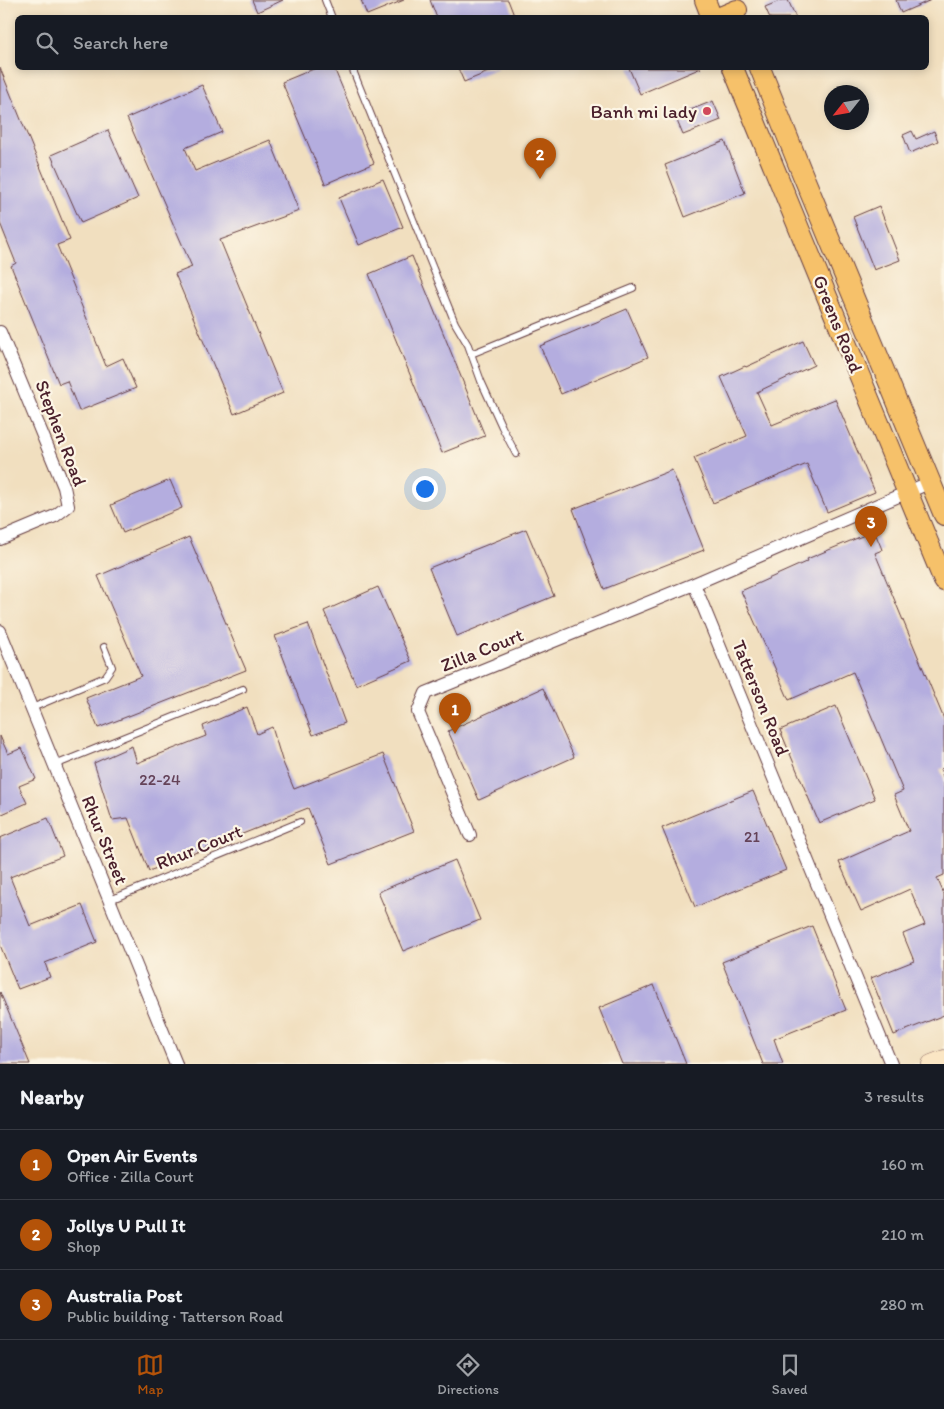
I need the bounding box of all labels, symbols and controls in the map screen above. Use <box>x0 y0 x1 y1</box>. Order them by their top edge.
search box <box>15 15 929 70</box>
icon: search <box>33 29 61 57</box>
text: Search here <box>73 31 168 54</box>
north arrow <box>824 85 869 130</box>
place label: Banh mi lady <box>591 100 697 123</box>
marker: Banh mi lady <box>701 105 713 117</box>
pin: 2 <box>524 138 556 179</box>
street label: Greens Road <box>808 272 868 377</box>
street label: Stephen Road <box>30 377 92 489</box>
your location <box>412 476 438 502</box>
pin: 3 <box>855 506 887 547</box>
street label: Zilla Court <box>437 623 527 677</box>
street label: Tatterson Road <box>727 637 795 760</box>
pin: 1 <box>439 693 471 734</box>
house number: 22-24 <box>139 770 181 789</box>
street label: Rhur Street <box>77 792 133 888</box>
street label: Rhur Court <box>153 819 245 875</box>
house number: 21 <box>744 827 760 846</box>
text: Nearby <box>20 1084 84 1109</box>
text: 3 results <box>864 1087 924 1106</box>
text: Open Air Events <box>67 1144 197 1167</box>
text: 1 <box>32 1155 40 1174</box>
text: 160 m <box>881 1155 924 1174</box>
text: Office · Zilla Court <box>67 1167 194 1186</box>
text: Jollys U Pull It <box>67 1214 186 1237</box>
text: 2 <box>32 1225 40 1244</box>
text: 210 m <box>881 1225 924 1244</box>
text: Shop <box>67 1237 101 1256</box>
text: Australia Post <box>67 1284 182 1307</box>
text: 3 <box>32 1295 40 1314</box>
text: 280 m <box>880 1295 924 1314</box>
text: Public building · Tatterson Road <box>67 1307 283 1326</box>
tab: Map <box>136 1351 164 1398</box>
tab: Directions <box>437 1351 499 1398</box>
tab: Saved <box>772 1351 808 1398</box>

